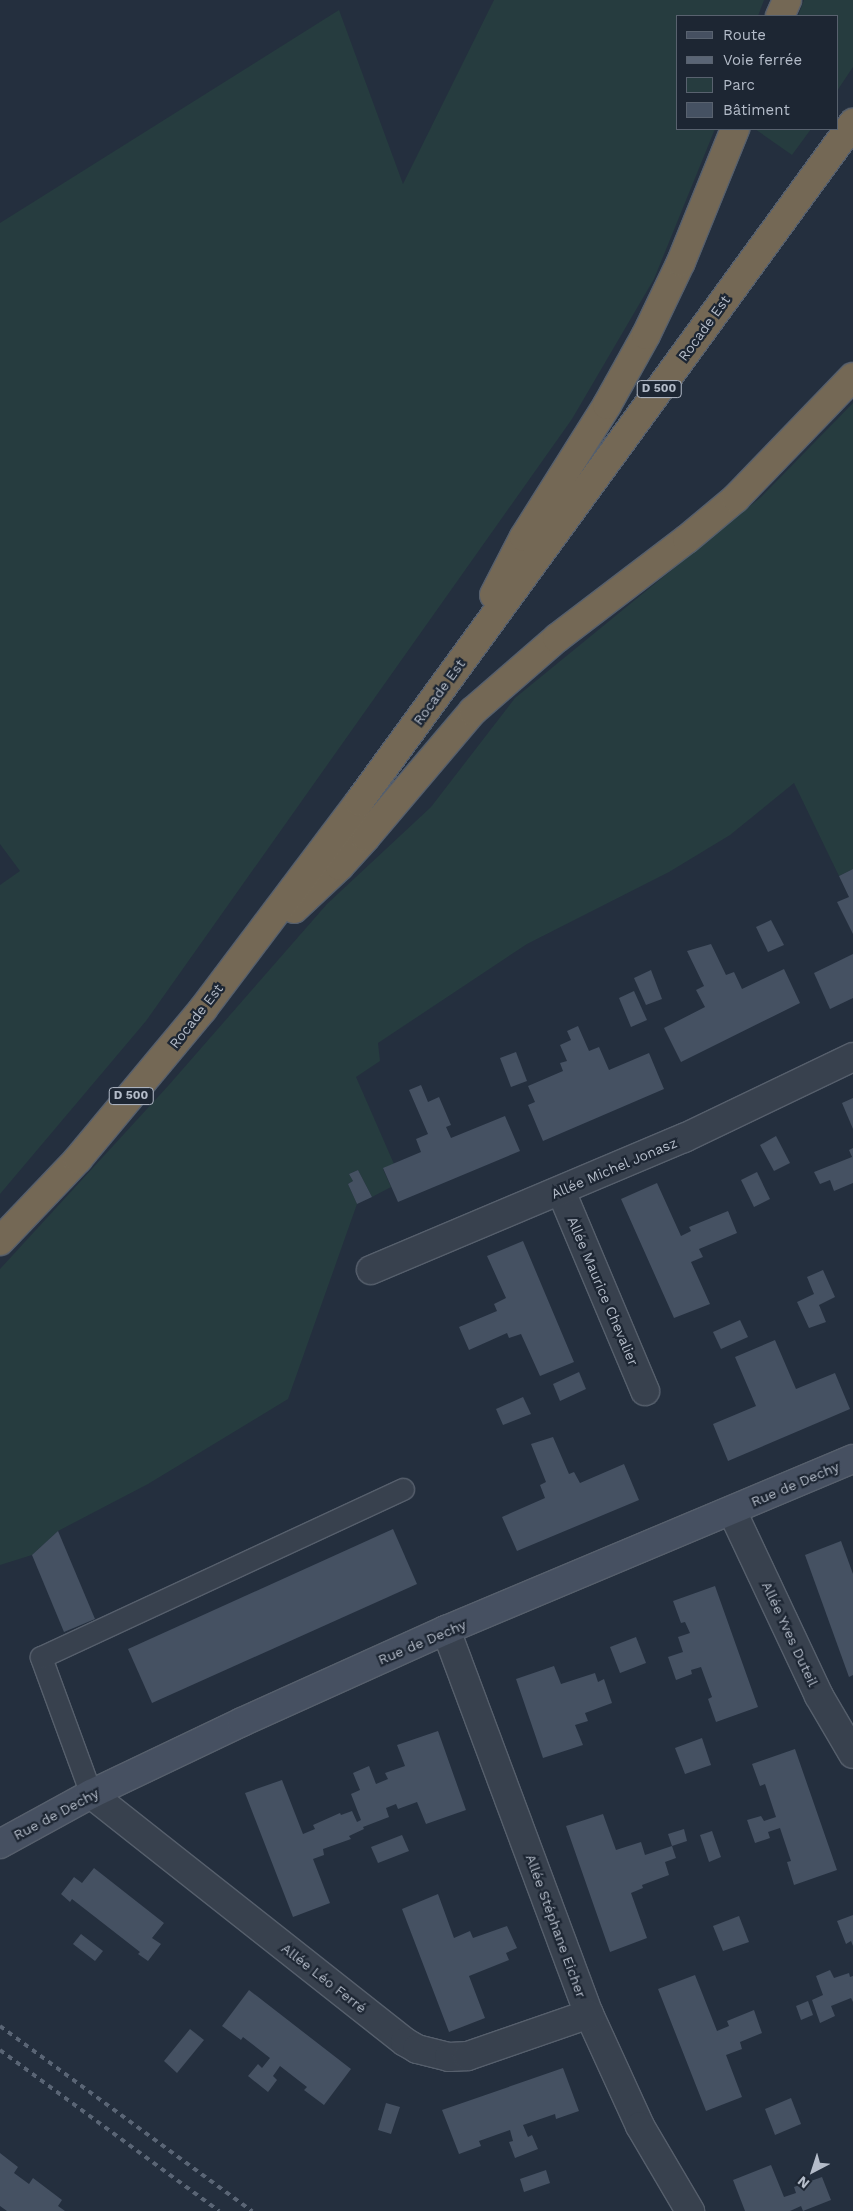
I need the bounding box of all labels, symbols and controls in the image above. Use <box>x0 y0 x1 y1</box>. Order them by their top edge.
legend <box>676 15 838 130</box>
text: Route <box>723 26 766 44</box>
text: Voie ferrée <box>723 51 802 69</box>
text: Parc <box>723 76 755 94</box>
text: Bâtiment <box>723 101 790 119</box>
street label: Rocade Est <box>675 292 733 364</box>
road number: D 500 <box>636 379 682 398</box>
street label: Rocade Est <box>410 656 468 728</box>
street label: Rocade Est <box>166 980 226 1052</box>
road number: D 500 <box>108 1086 154 1106</box>
street label: Allée Michel Jonasz <box>548 1134 680 1202</box>
street label: Allée Maurice Chevalier <box>564 1214 642 1368</box>
street label: Rue de Dechy <box>748 1458 842 1510</box>
street label: Allée Yves Duteil <box>758 1579 822 1689</box>
street label: Rue de Dechy <box>375 1616 469 1668</box>
street label: Rue de Dechy <box>11 1785 101 1843</box>
street label: Allée Stéphane Eicher <box>522 1852 590 2000</box>
street label: Allée Léo Ferré <box>278 1940 370 2016</box>
north arrow <box>788 2146 838 2196</box>
text: N <box>794 2173 812 2192</box>

